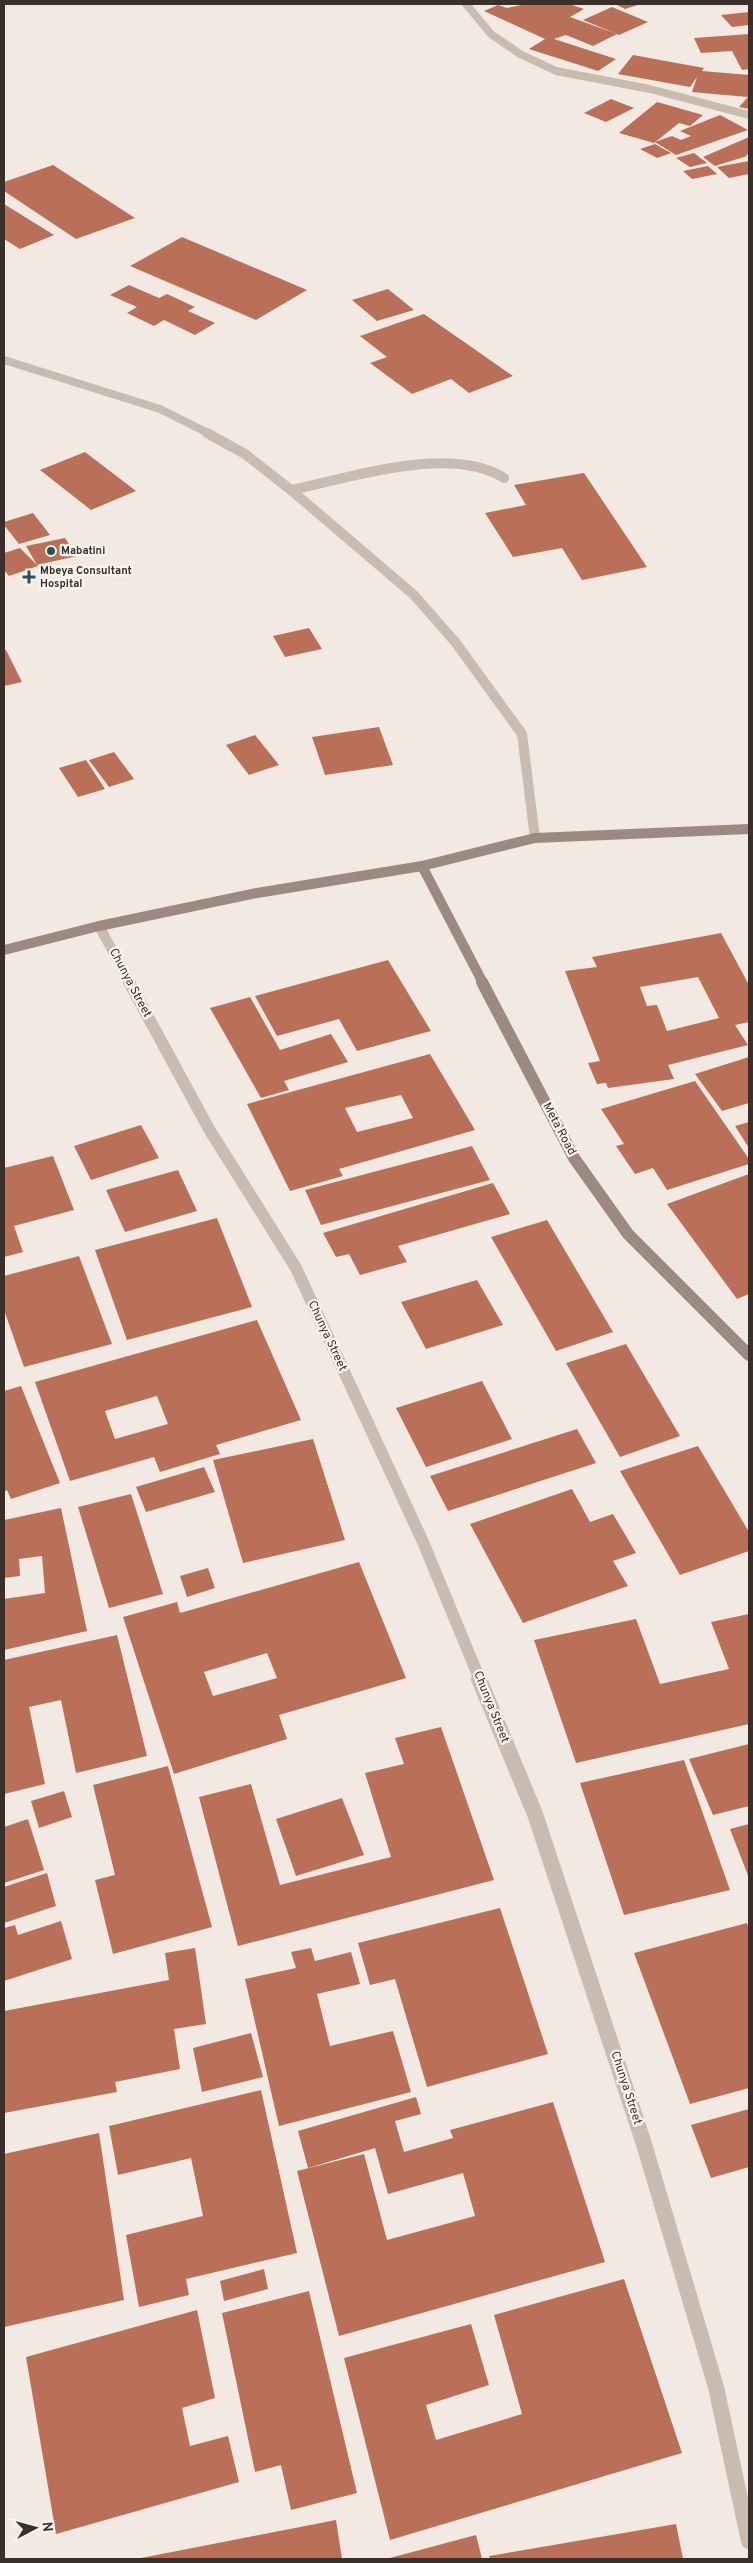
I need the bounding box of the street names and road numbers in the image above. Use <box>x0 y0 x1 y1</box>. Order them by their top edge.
street label: Chunya Street <box>105 946 155 1020</box>
street label: Meta Road <box>538 1100 580 1158</box>
street label: Chunya Street <box>304 1298 350 1374</box>
street label: Chunya Street <box>469 1669 513 1745</box>
street label: Chunya Street <box>607 2049 645 2127</box>

